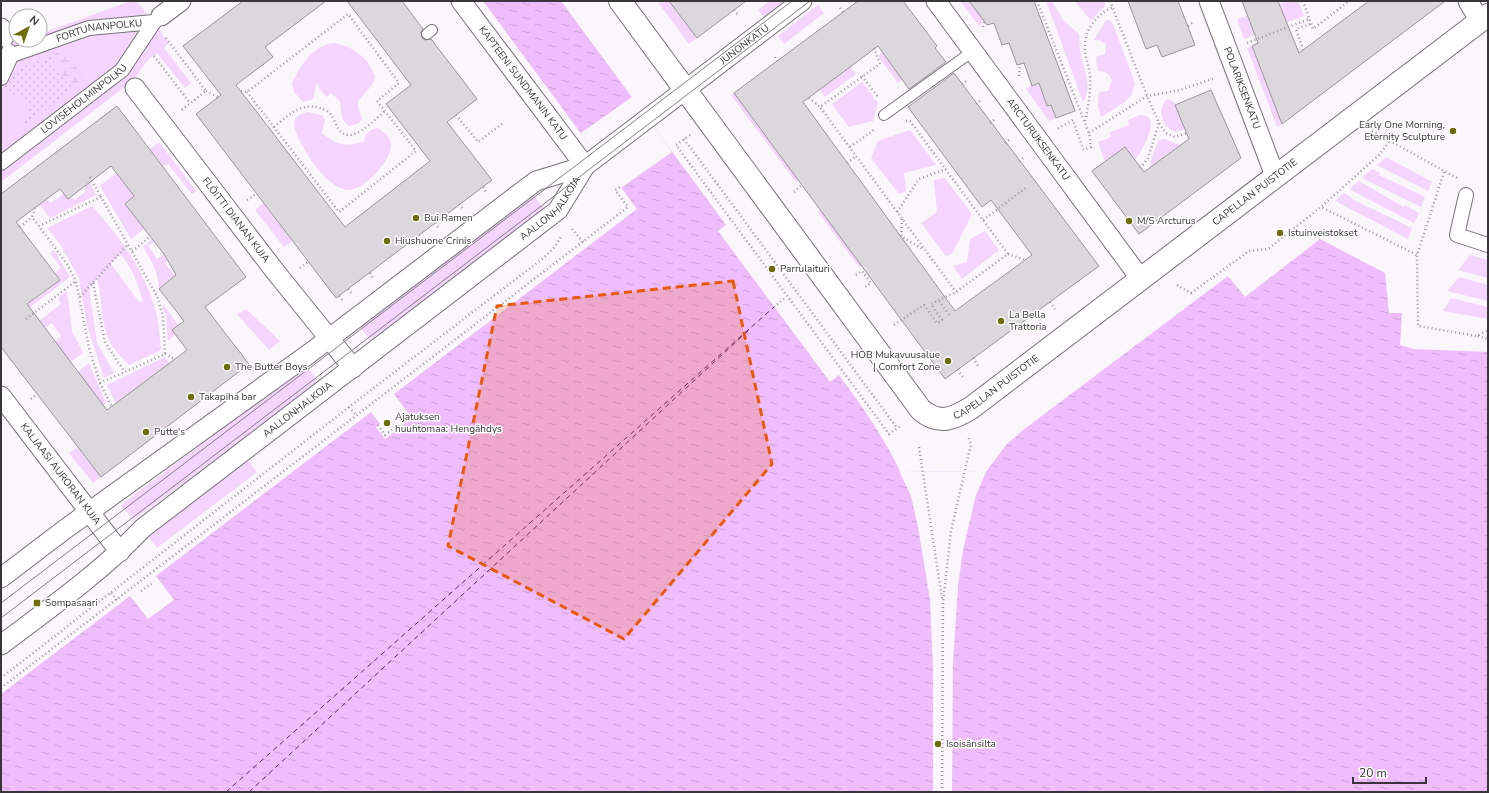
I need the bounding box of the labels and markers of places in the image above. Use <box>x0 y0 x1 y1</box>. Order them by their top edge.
place label: Early One Morning, Eternity Sculpture <box>1359 118 1445 144</box>
marker: Early One Morning, Eternity Sculpture <box>1448 126 1458 136</box>
place label: Bui Ramen <box>424 211 473 225</box>
marker: Bui Ramen <box>411 213 421 223</box>
place label: M/S Arcturus <box>1137 214 1196 228</box>
marker: M/S Arcturus <box>1124 216 1134 226</box>
place label: Istuinveistokset <box>1288 226 1358 240</box>
marker: Istuinveistokset <box>1275 228 1285 238</box>
place label: Hiushuone Crinis <box>395 234 471 248</box>
marker: Hiushuone Crinis <box>382 236 392 246</box>
place label: Parrulaituri <box>780 262 830 276</box>
marker: Parrulaituri <box>767 264 777 274</box>
place label: La Bella Trattoria <box>1009 308 1047 334</box>
marker: La Bella Trattoria <box>996 316 1006 326</box>
place label: HOB Mukavuusalue | Comfort Zone <box>851 348 940 374</box>
marker: HOB Mukavuusalue | Comfort Zone <box>943 356 953 366</box>
place label: The Butter Boys <box>235 360 308 374</box>
marker: The Butter Boys <box>222 362 232 372</box>
place label: Takapiha bar <box>199 390 257 404</box>
marker: Takapiha bar <box>186 392 196 402</box>
place label: Ajatuksen huuhtomaa: Hengähdys <box>395 410 502 436</box>
marker: Ajatuksen huuhtomaa: Hengähdys <box>382 418 392 428</box>
place label: Putte's <box>154 425 185 439</box>
marker: Putte's <box>141 427 151 437</box>
place label: Sompasaari <box>45 596 98 610</box>
marker: Sompasaari <box>32 598 42 608</box>
place label: Isoisänsilta <box>946 737 996 751</box>
marker: Isoisänsilta <box>933 739 943 749</box>

